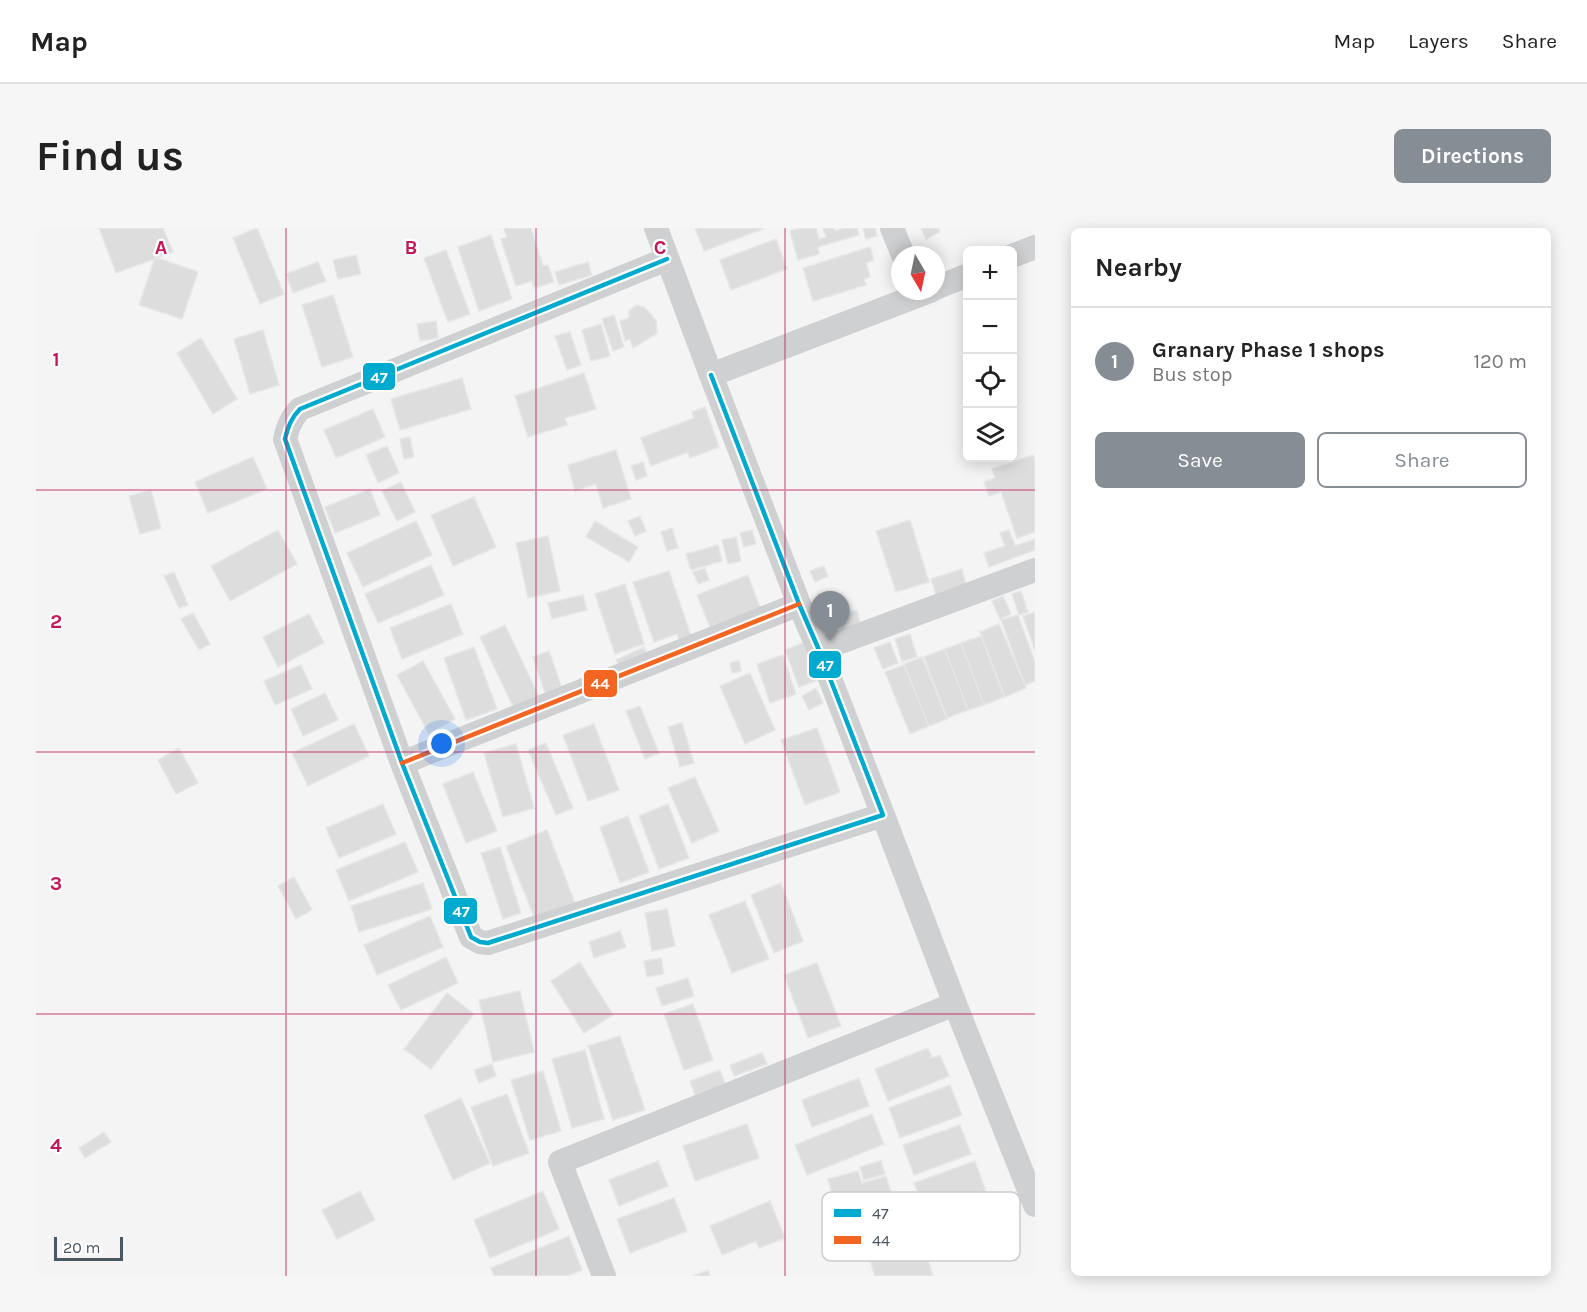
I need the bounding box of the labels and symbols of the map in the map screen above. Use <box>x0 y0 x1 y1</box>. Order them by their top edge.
text: A <box>155 236 168 259</box>
text: B <box>405 236 417 259</box>
text: C <box>654 236 666 259</box>
north arrow <box>891 246 945 300</box>
text: 1 <box>52 348 60 371</box>
line badge: 47 <box>362 362 396 391</box>
text: 47 <box>370 368 388 387</box>
pin: 1 <box>810 592 850 641</box>
text: 2 <box>50 610 62 633</box>
line badge: 47 <box>808 650 842 679</box>
text: 47 <box>816 656 834 675</box>
line badge: 44 <box>583 669 618 698</box>
text: 44 <box>590 674 610 693</box>
your location <box>427 729 456 758</box>
text: 3 <box>50 872 62 895</box>
line badge: 47 <box>443 897 478 925</box>
text: 47 <box>452 902 470 921</box>
text: 4 <box>50 1134 62 1157</box>
legend <box>822 1192 1020 1261</box>
text: 47 <box>872 1204 889 1223</box>
text: 44 <box>872 1231 890 1250</box>
scale bar <box>54 1234 123 1262</box>

